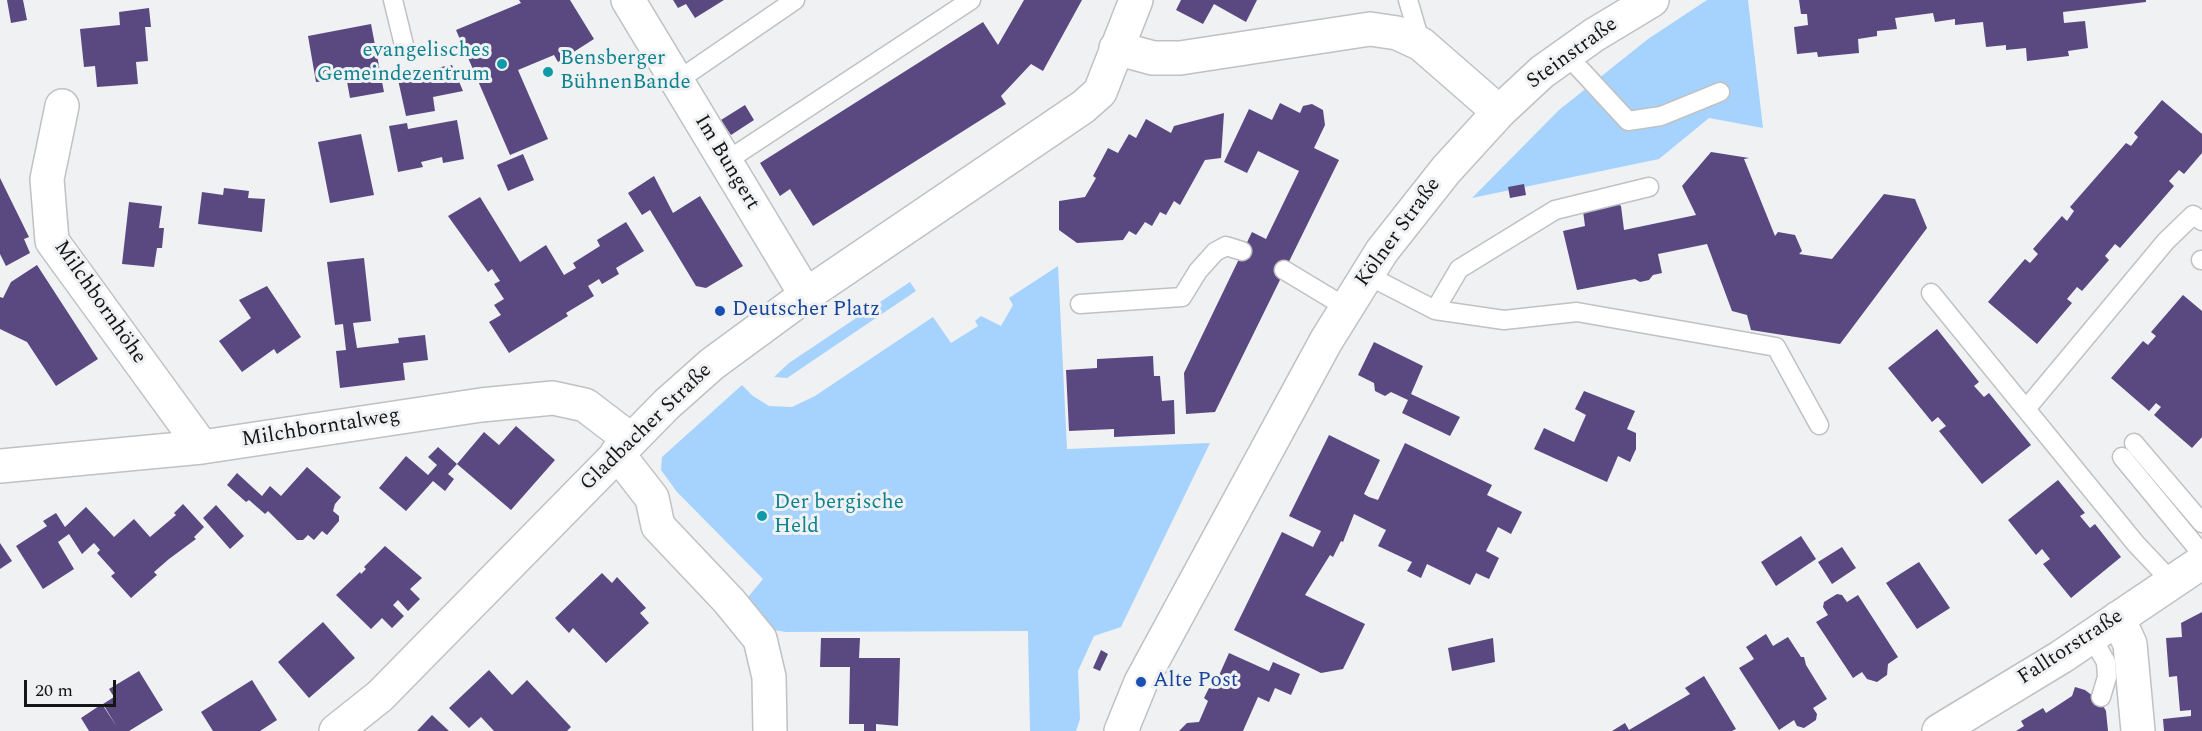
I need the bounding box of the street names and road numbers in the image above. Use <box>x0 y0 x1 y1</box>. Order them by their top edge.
street label: Steinstraße <box>1523 13 1623 95</box>
street label: Im Bungert <box>688 111 764 215</box>
street label: Kölner Straße <box>1351 173 1447 293</box>
street label: Milchbornhöhe <box>47 237 151 369</box>
street label: Gladbacher Straße <box>576 359 718 497</box>
street label: Milchborntalweg <box>240 404 402 454</box>
street label: Falltorstraße <box>2014 605 2128 691</box>

